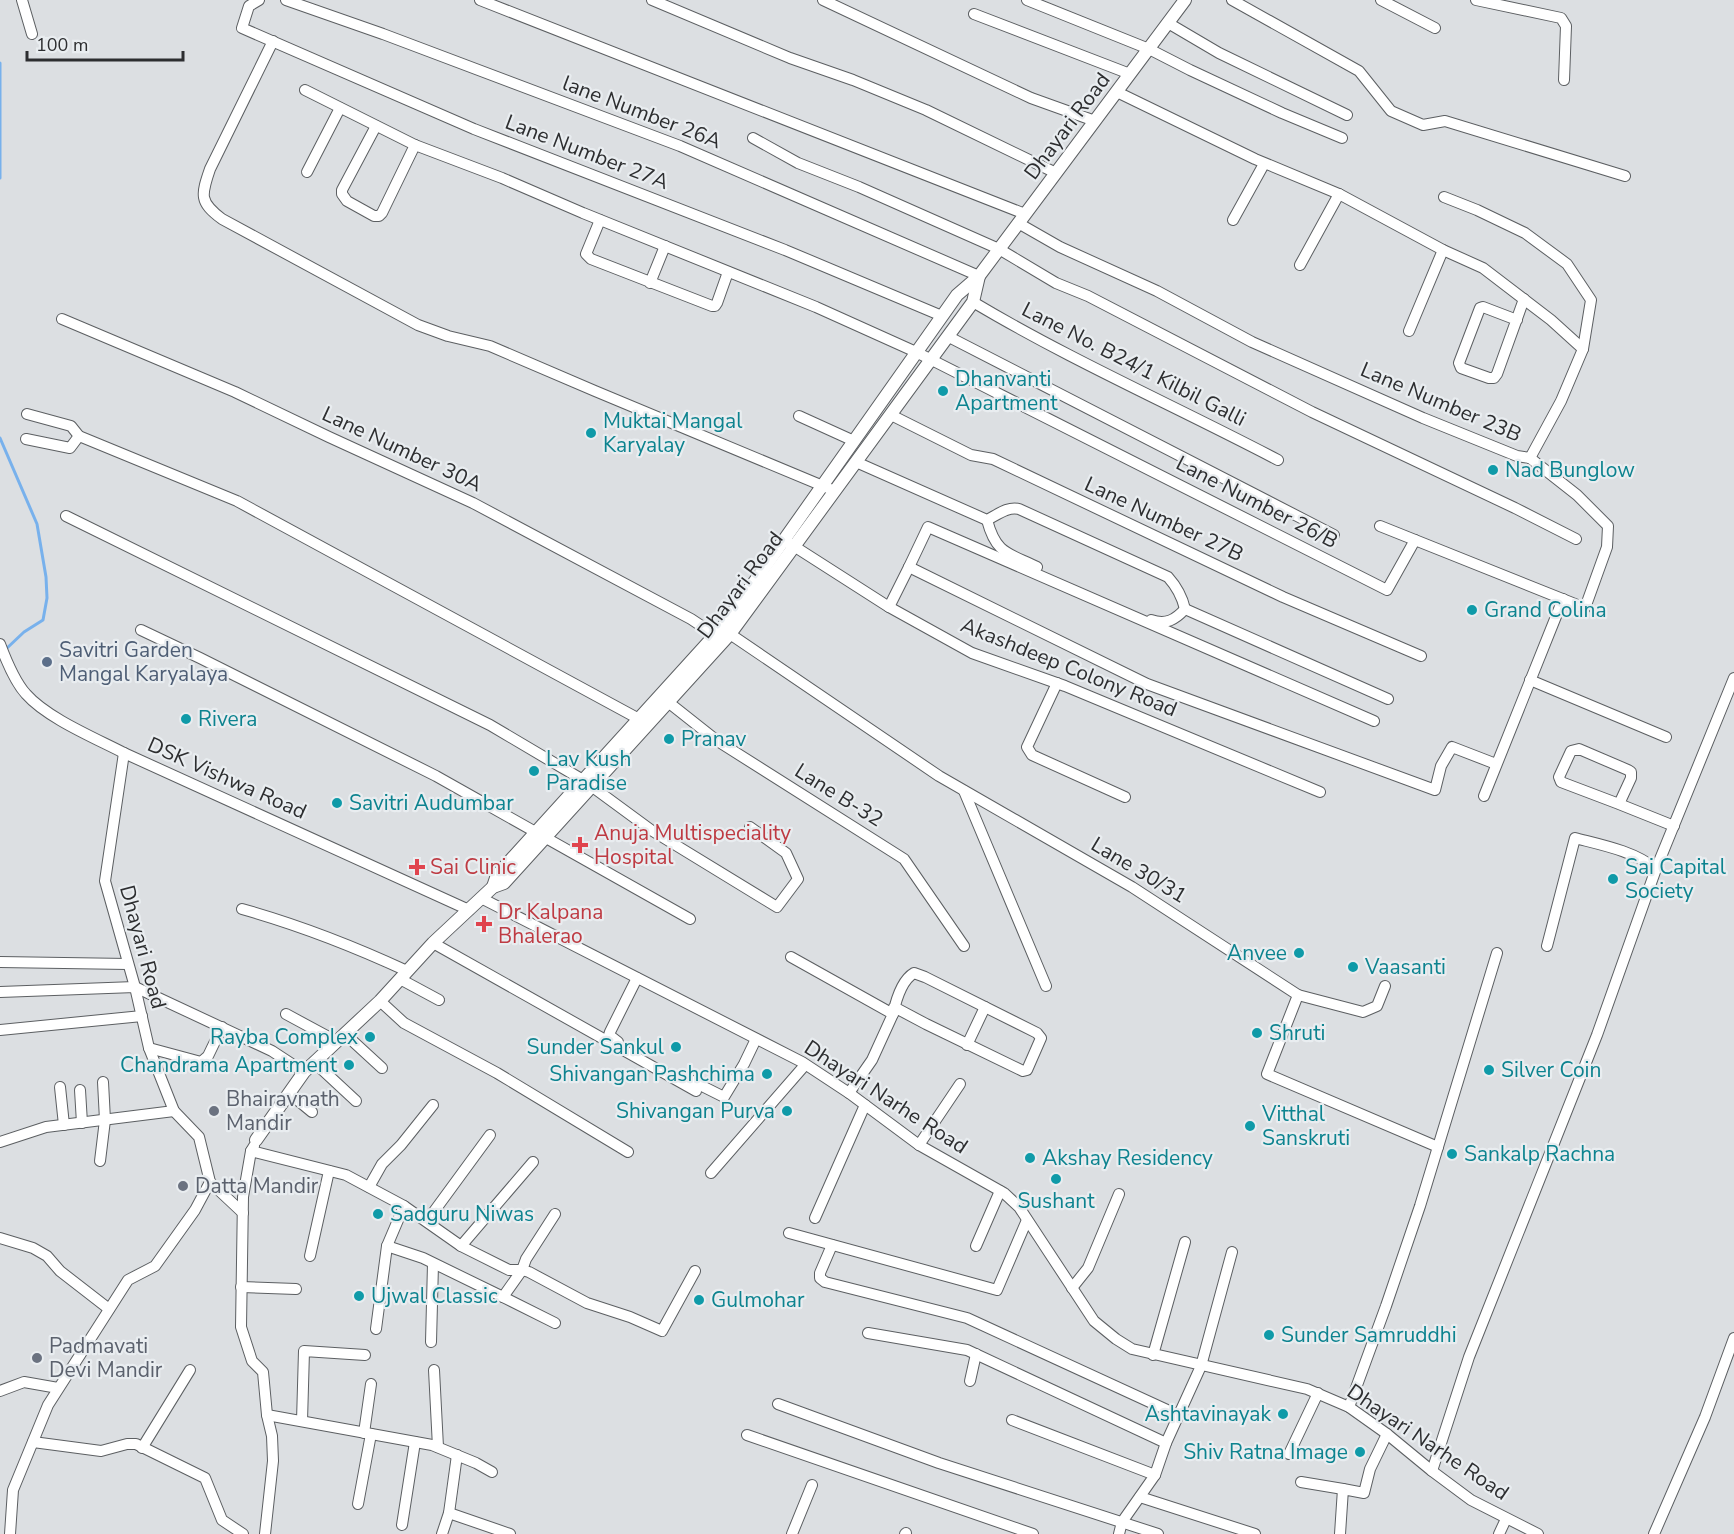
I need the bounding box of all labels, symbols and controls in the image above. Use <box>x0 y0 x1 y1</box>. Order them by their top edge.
scale bar <box>27 24 183 62</box>
text: 100 m <box>36 33 88 57</box>
street label: Dhayari Road <box>1018 67 1116 185</box>
street label: lane Number 26A <box>559 69 725 155</box>
street label: Lane Number 27A <box>501 108 673 196</box>
street label: Lane No. B24/1 Kilbil Galli <box>1017 295 1251 433</box>
street label: Lane Number 23B <box>1356 355 1526 449</box>
place label: Dhanvanti Apartment <box>955 365 1058 417</box>
marker: Dhanvanti Apartment <box>936 384 950 398</box>
street label: Lane Number 30A <box>318 400 486 498</box>
place label: Muktai Mangal Karyalay <box>603 407 743 459</box>
marker: Muktai Mangal Karyalay <box>584 426 598 440</box>
street label: Lane Number 26/B <box>1171 449 1343 555</box>
place label: Nad Bunglow <box>1505 456 1635 484</box>
marker: Nad Bunglow <box>1486 463 1500 477</box>
street label: Lane Number 27B <box>1080 470 1248 568</box>
street label: Dhayari Road <box>691 526 789 644</box>
place label: Grand Colina <box>1484 596 1607 624</box>
marker: Grand Colina <box>1465 603 1479 617</box>
street label: Akashdeep Colony Road <box>957 611 1181 723</box>
place label: Savitri Garden Mangal Karyalaya <box>59 636 228 688</box>
marker: Savitri Garden Mangal Karyalaya <box>40 655 54 669</box>
place label: Rivera <box>198 705 257 733</box>
marker: Rivera <box>179 712 193 726</box>
place label: Pranav <box>681 725 747 753</box>
street label: DSK Vishwa Road <box>143 730 311 826</box>
marker: Pranav <box>662 732 676 746</box>
place label: Lav Kush Paradise <box>546 745 631 797</box>
street label: Lane B-32 <box>789 757 889 833</box>
marker: Lav Kush Paradise <box>527 764 541 778</box>
place label: Savitri Audumbar <box>349 789 514 817</box>
marker: Savitri Audumbar <box>330 796 344 810</box>
place label: Anuja Multispeciality Hospital <box>594 819 791 871</box>
street label: Lane 30/31 <box>1086 830 1192 910</box>
marker: Anuja Multispeciality Hospital <box>571 836 589 854</box>
place label: Sai Clinic <box>430 853 516 881</box>
place label: Sai Capital Society <box>1625 853 1727 905</box>
marker: Sai Clinic <box>408 858 426 876</box>
marker: Sai Capital Society <box>1606 872 1620 886</box>
street label: Dhayari Road <box>113 882 173 1012</box>
place label: Dr Kalpana Bhalerao <box>498 898 603 950</box>
marker: Dr Kalpana Bhalerao <box>475 915 493 933</box>
place label: Anvee <box>1227 939 1287 967</box>
marker: Anvee <box>1292 946 1306 960</box>
place label: Vaasanti <box>1364 953 1446 981</box>
marker: Vaasanti <box>1346 960 1360 974</box>
place label: Shruti <box>1269 1019 1325 1047</box>
place label: Rayba Complex <box>210 1023 358 1051</box>
marker: Shruti <box>1250 1026 1264 1040</box>
marker: Rayba Complex <box>363 1030 377 1044</box>
place label: Sunder Sankul <box>527 1033 665 1061</box>
street label: Dhayari Narhe Road <box>799 1034 973 1160</box>
marker: Sunder Sankul <box>669 1040 683 1054</box>
place label: Chandrama Apartment <box>120 1051 338 1079</box>
place label: Silver Coin <box>1501 1056 1601 1084</box>
marker: Chandrama Apartment <box>342 1058 356 1072</box>
place label: Shivangan Pashchima <box>549 1060 755 1088</box>
marker: Silver Coin <box>1482 1063 1496 1077</box>
marker: Shivangan Pashchima <box>760 1067 774 1081</box>
place label: Bhairavnath Mandir <box>226 1085 340 1137</box>
place label: Shivangan Purva <box>616 1097 775 1125</box>
place label: Vitthal Sanskruti <box>1261 1100 1350 1152</box>
marker: Bhairavnath Mandir <box>207 1104 221 1118</box>
marker: Shivangan Purva <box>780 1104 794 1118</box>
marker: Vitthal Sanskruti <box>1243 1119 1257 1133</box>
place label: Sankalp Rachna <box>1464 1140 1615 1168</box>
place label: Akshay Residency <box>1042 1144 1213 1172</box>
marker: Sankalp Rachna <box>1445 1147 1459 1161</box>
marker: Akshay Residency <box>1023 1151 1037 1165</box>
place label: Datta Mandir <box>195 1172 319 1200</box>
marker: Sushant <box>1049 1172 1063 1186</box>
marker: Datta Mandir <box>176 1179 190 1193</box>
place label: Sushant <box>1017 1187 1095 1215</box>
place label: Sadguru Niwas <box>390 1200 534 1228</box>
marker: Sadguru Niwas <box>371 1207 385 1221</box>
place label: Ujwal Classic <box>371 1282 498 1310</box>
place label: Gulmohar <box>711 1286 805 1314</box>
marker: Ujwal Classic <box>352 1289 366 1303</box>
marker: Gulmohar <box>692 1293 706 1307</box>
place label: Sunder Samruddhi <box>1281 1321 1457 1349</box>
marker: Sunder Samruddhi <box>1262 1328 1276 1342</box>
place label: Padmavati Devi Mandir <box>49 1332 163 1384</box>
marker: Padmavati Devi Mandir <box>30 1351 44 1365</box>
street label: Dhayari Narhe Road <box>1342 1377 1514 1507</box>
place label: Ashtavinayak <box>1145 1400 1271 1428</box>
marker: Ashtavinayak <box>1276 1407 1290 1421</box>
place label: Shiv Ratna Image <box>1183 1438 1348 1466</box>
marker: Shiv Ratna Image <box>1353 1445 1367 1459</box>

